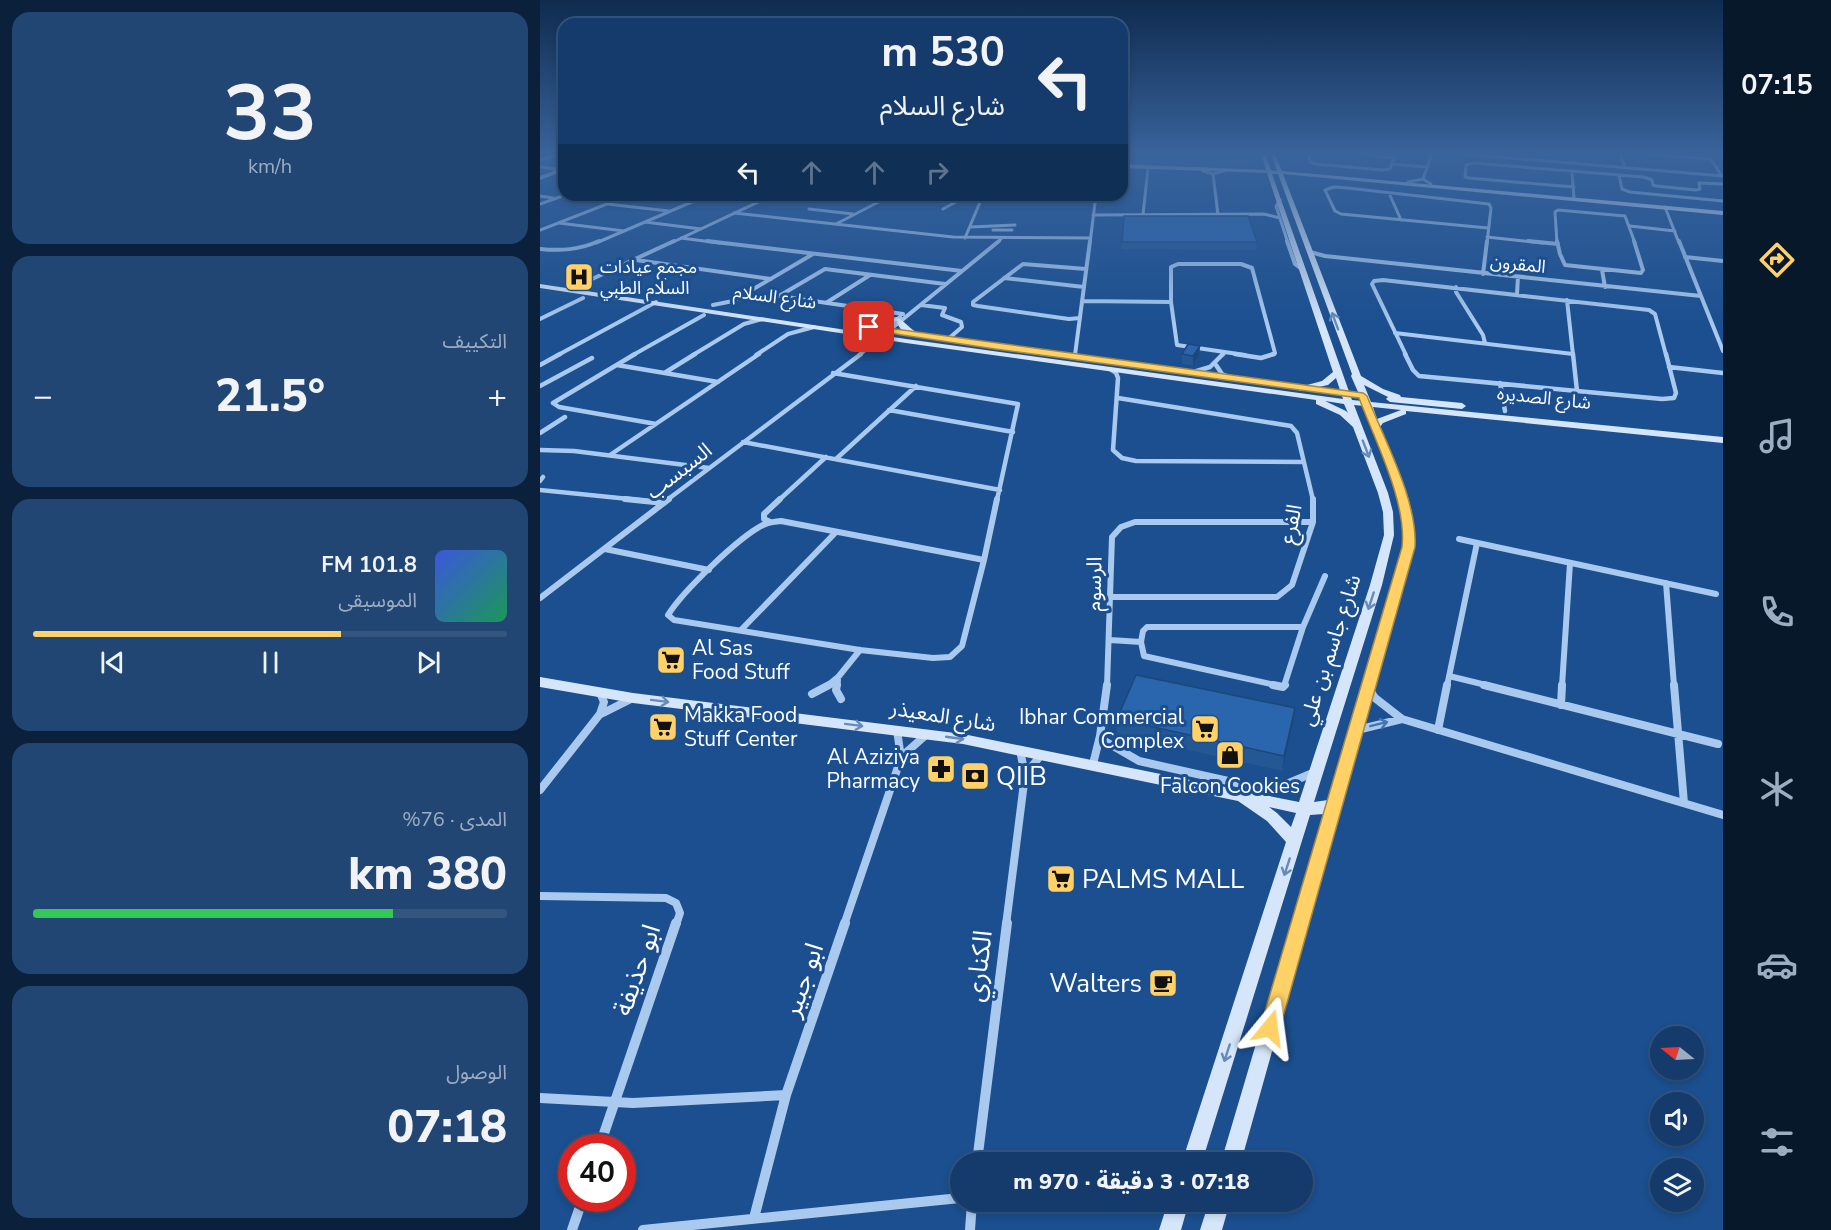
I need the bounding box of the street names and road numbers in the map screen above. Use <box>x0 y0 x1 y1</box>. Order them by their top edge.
street label: المقرون <box>1489 249 1547 279</box>
street label: شارع السلام <box>732 279 818 317</box>
street label: شارع الصديره <box>1496 381 1592 417</box>
street label: السبسب <box>640 436 718 506</box>
street label: الفرع <box>1273 502 1310 546</box>
street label: الرسوم <box>1080 556 1110 612</box>
street label: شارع جاسم بن علي <box>1292 571 1369 730</box>
street label: شارع المعيذر <box>887 694 998 739</box>
street label: ابو حذيفة <box>605 920 669 1020</box>
street label: الكناري <box>957 928 1003 1004</box>
street label: ابو جبير <box>774 938 832 1023</box>

